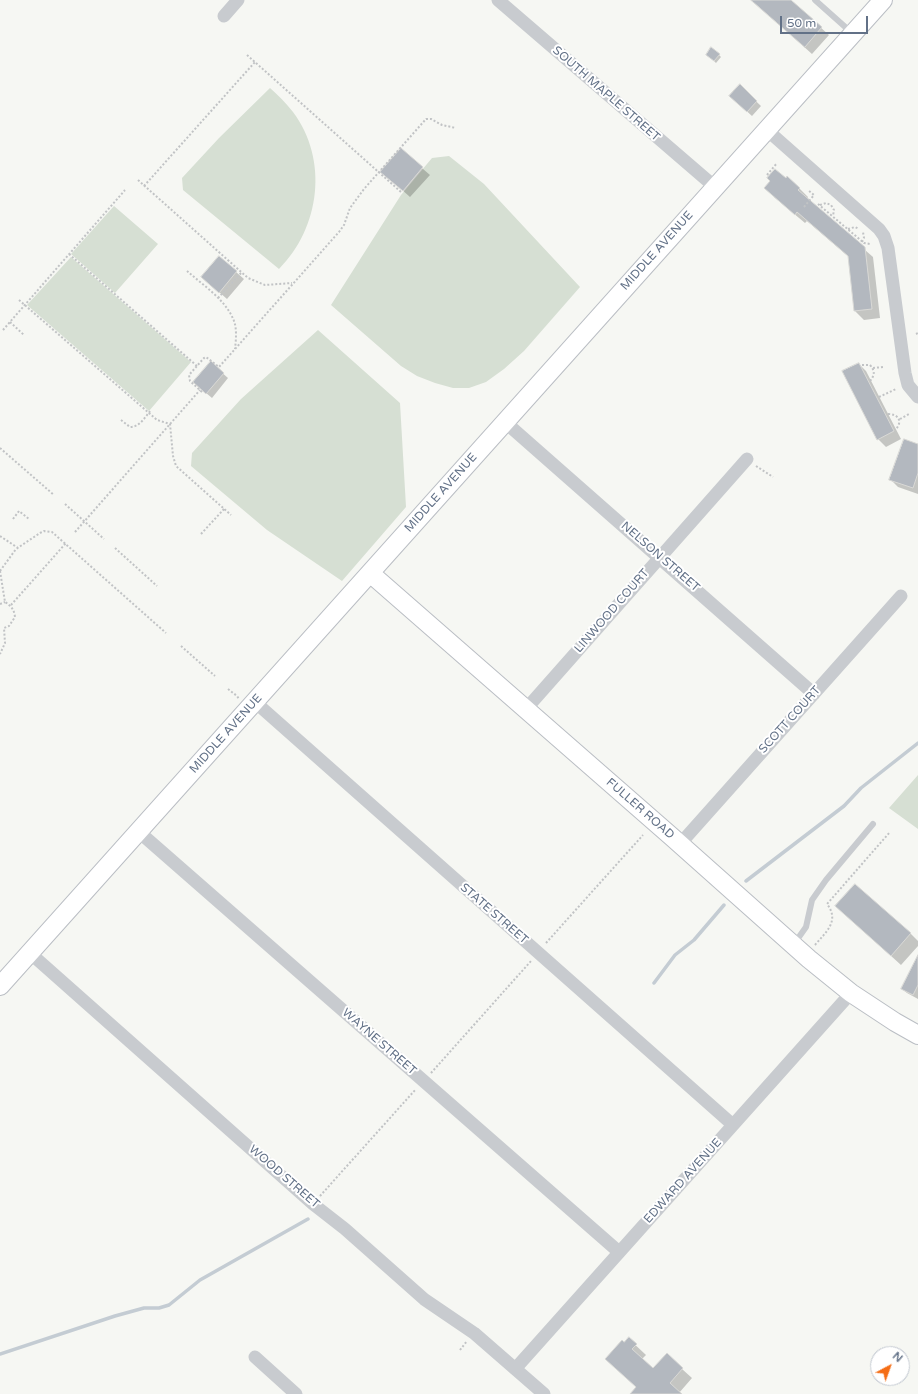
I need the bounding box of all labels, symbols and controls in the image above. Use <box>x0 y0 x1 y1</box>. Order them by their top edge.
scale bar <box>782 8 870 34</box>
text: 50 m <box>787 16 816 30</box>
street label: SOUTH MAPLE STREET <box>549 43 663 145</box>
street label: MIDDLE AVENUE <box>618 208 696 294</box>
street label: MIDDLE AVENUE <box>402 450 480 536</box>
street label: NELSON STREET <box>618 519 702 595</box>
street label: LINWOOD COURT <box>572 566 652 656</box>
street label: SCOTT COURT <box>756 683 824 757</box>
street label: MIDDLE AVENUE <box>187 691 265 777</box>
street label: FULLER ROAD <box>603 775 677 843</box>
street label: STATE STREET <box>457 881 531 947</box>
street label: WAYNE STREET <box>339 1006 419 1078</box>
street label: EDWARD AVENUE <box>641 1136 725 1226</box>
street label: WOOD STREET <box>246 1142 322 1212</box>
north arrow <box>870 1346 910 1386</box>
text: N <box>890 1350 905 1365</box>

